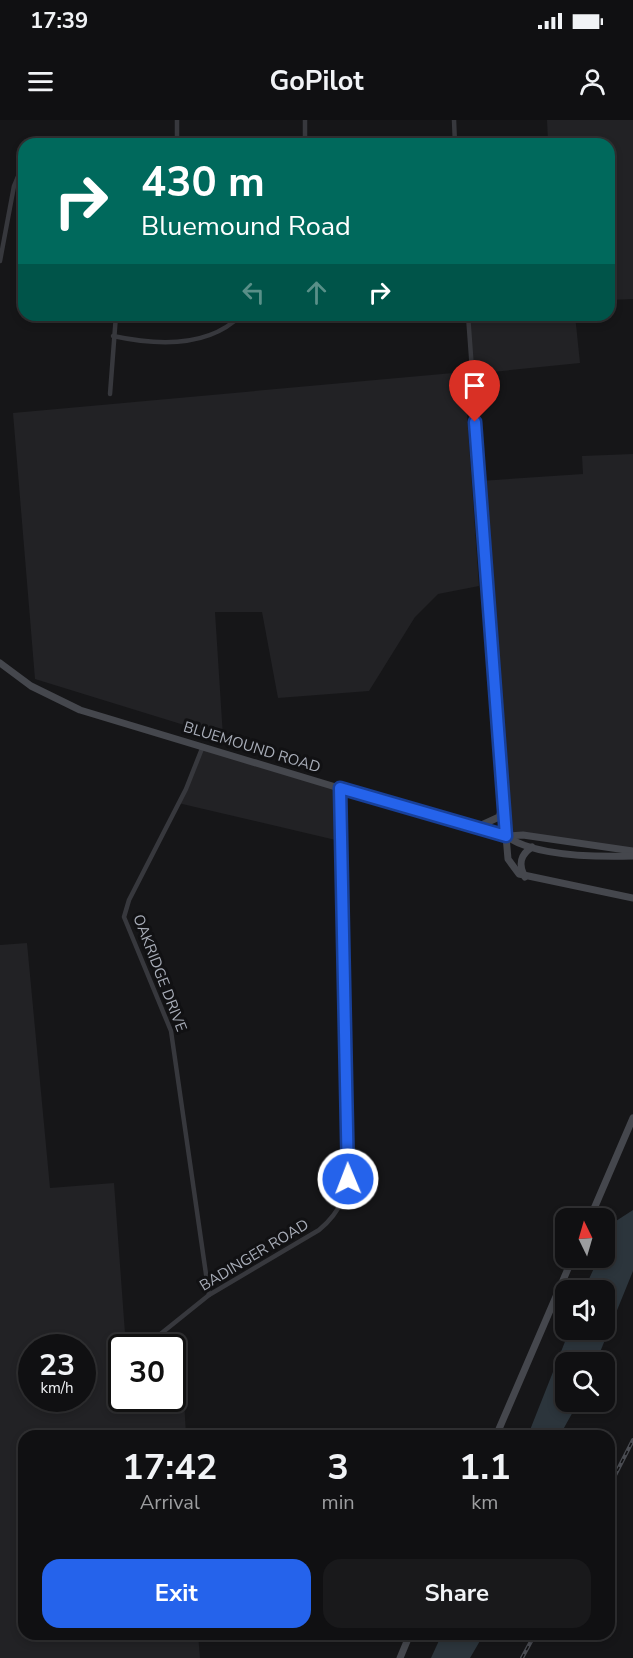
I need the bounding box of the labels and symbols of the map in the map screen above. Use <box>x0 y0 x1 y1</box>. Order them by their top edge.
pin <box>449 360 500 422</box>
street label: BLUEMOUND ROAD <box>181 717 323 777</box>
street label: OAKRIDGE DRIVE <box>128 911 192 1035</box>
position arrow <box>316 1147 380 1211</box>
north arrow <box>555 1208 615 1268</box>
street label: BADINGER ROAD <box>196 1215 312 1295</box>
speed limit sign: 30 <box>108 1334 186 1412</box>

